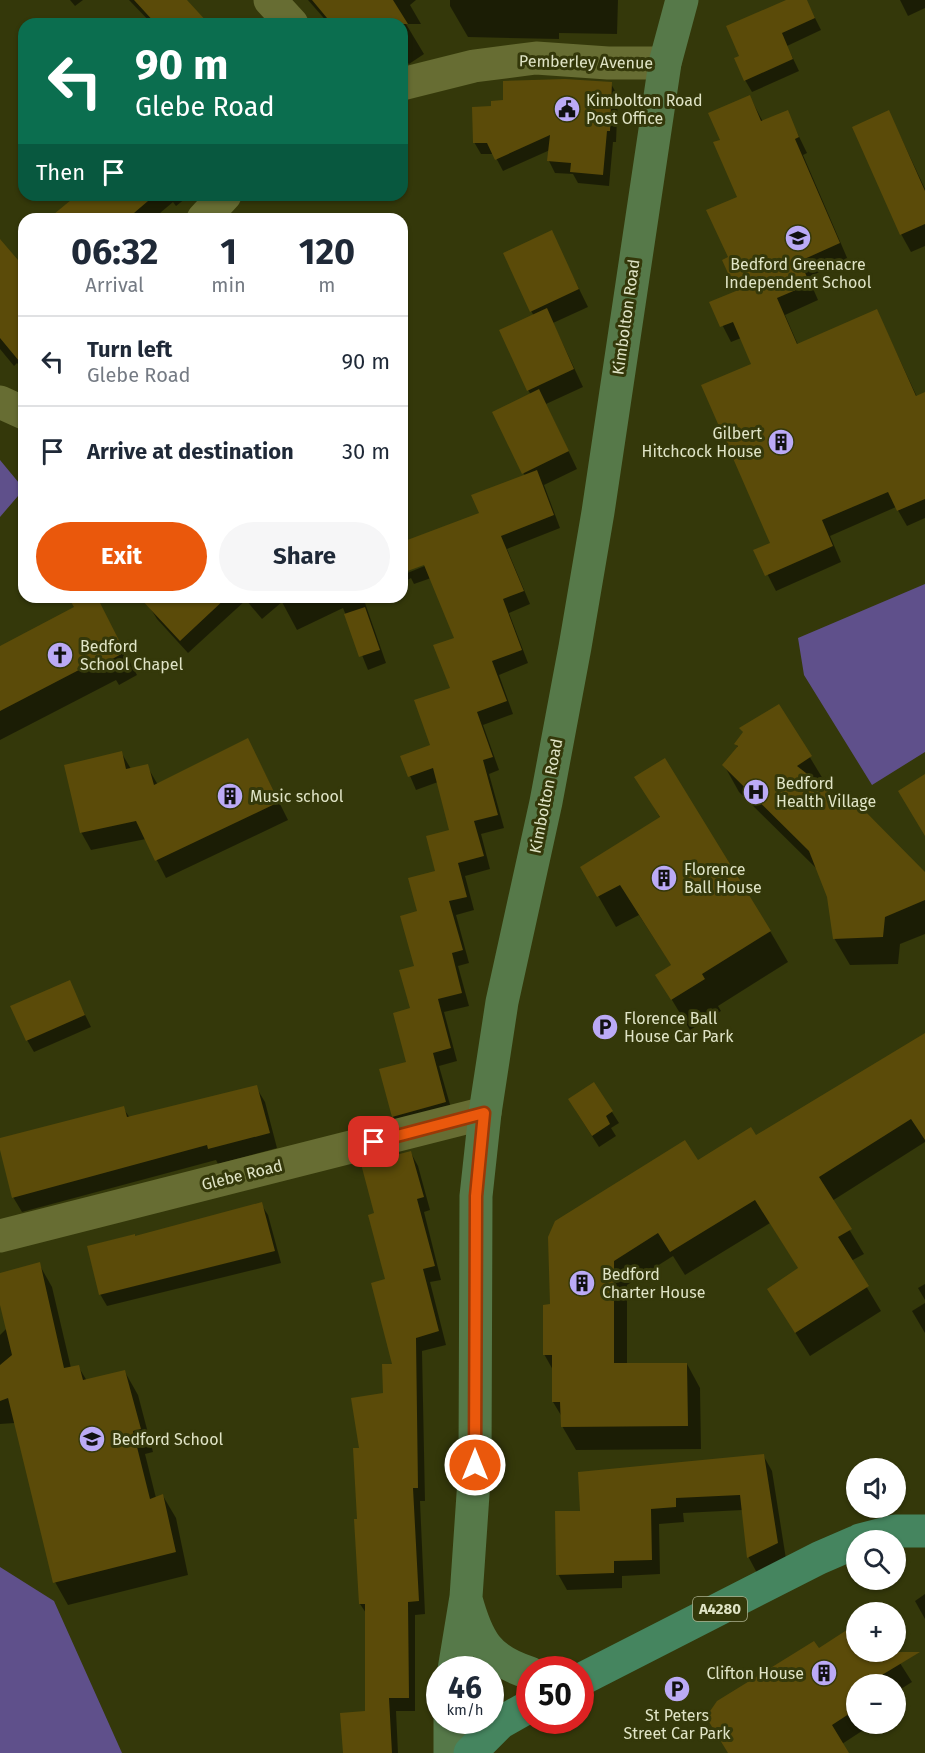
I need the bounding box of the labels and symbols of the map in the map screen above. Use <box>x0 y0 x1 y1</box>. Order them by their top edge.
street label: Pemberley Avenue <box>519 51 653 73</box>
place label: Kimbolton Road Post Office <box>586 91 703 128</box>
public building icon: Kimbolton Road Post Office <box>552 94 582 124</box>
school or university icon: Bedford Greenacre Independent School <box>783 223 813 253</box>
place label: Bedford Greenacre Independent School <box>725 255 872 292</box>
street label: Kimbolton Road <box>608 258 644 376</box>
place label: Gilbert Hitchcock House <box>642 424 762 461</box>
building icon: Gilbert Hitchcock House <box>766 427 796 457</box>
place label: Bedford School Chapel <box>80 637 183 674</box>
church icon: Bedford School Chapel <box>45 640 75 670</box>
street label: Kimbolton Road <box>526 737 566 855</box>
place label: Bedford Health Village <box>776 774 876 811</box>
hospital icon: Bedford Health Village <box>741 777 771 807</box>
building icon: Music school <box>215 781 245 811</box>
place label: Music school <box>250 787 344 806</box>
place label: Florence Ball House <box>684 860 762 897</box>
building icon: Florence Ball House <box>649 863 679 893</box>
place label: Florence Ball House Car Park <box>624 1009 734 1046</box>
parking icon: Florence Ball House Car Park <box>590 1012 620 1042</box>
pin <box>348 1116 399 1167</box>
street label: Glebe Road <box>200 1156 284 1194</box>
place label: Bedford Charter House <box>602 1265 705 1302</box>
building icon: Bedford Charter House <box>567 1268 597 1298</box>
school or university icon: Bedford School <box>77 1424 107 1454</box>
place label: Bedford School <box>112 1430 223 1449</box>
position arrow <box>443 1433 507 1497</box>
road number: A4280 <box>693 1597 747 1621</box>
speed limit sign: 50 <box>516 1656 594 1734</box>
building icon: Clifton House <box>809 1658 839 1688</box>
place label: Clifton House <box>706 1664 804 1683</box>
parking icon: St Peters Street Car Park <box>662 1674 692 1704</box>
place label: St Peters Street Car Park <box>623 1706 731 1743</box>

